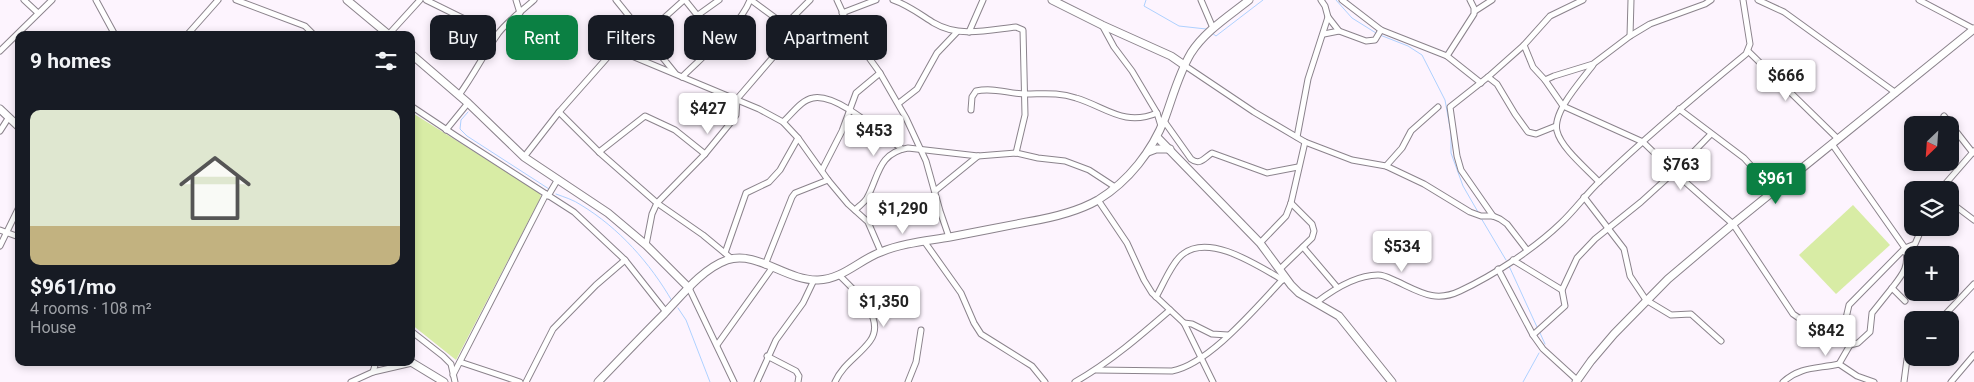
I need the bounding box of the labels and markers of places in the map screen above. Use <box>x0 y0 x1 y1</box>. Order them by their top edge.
pin: $666 <box>1756 59 1816 102</box>
pin: $427 <box>678 92 738 135</box>
pin: $453 <box>844 114 904 157</box>
pin: $763 <box>1651 148 1711 191</box>
pin: $961 <box>1746 162 1806 205</box>
pin: $1,290 <box>862 192 944 235</box>
pin: $534 <box>1372 230 1432 273</box>
pin: $1,350 <box>843 286 925 328</box>
pin: $842 <box>1796 314 1856 357</box>

